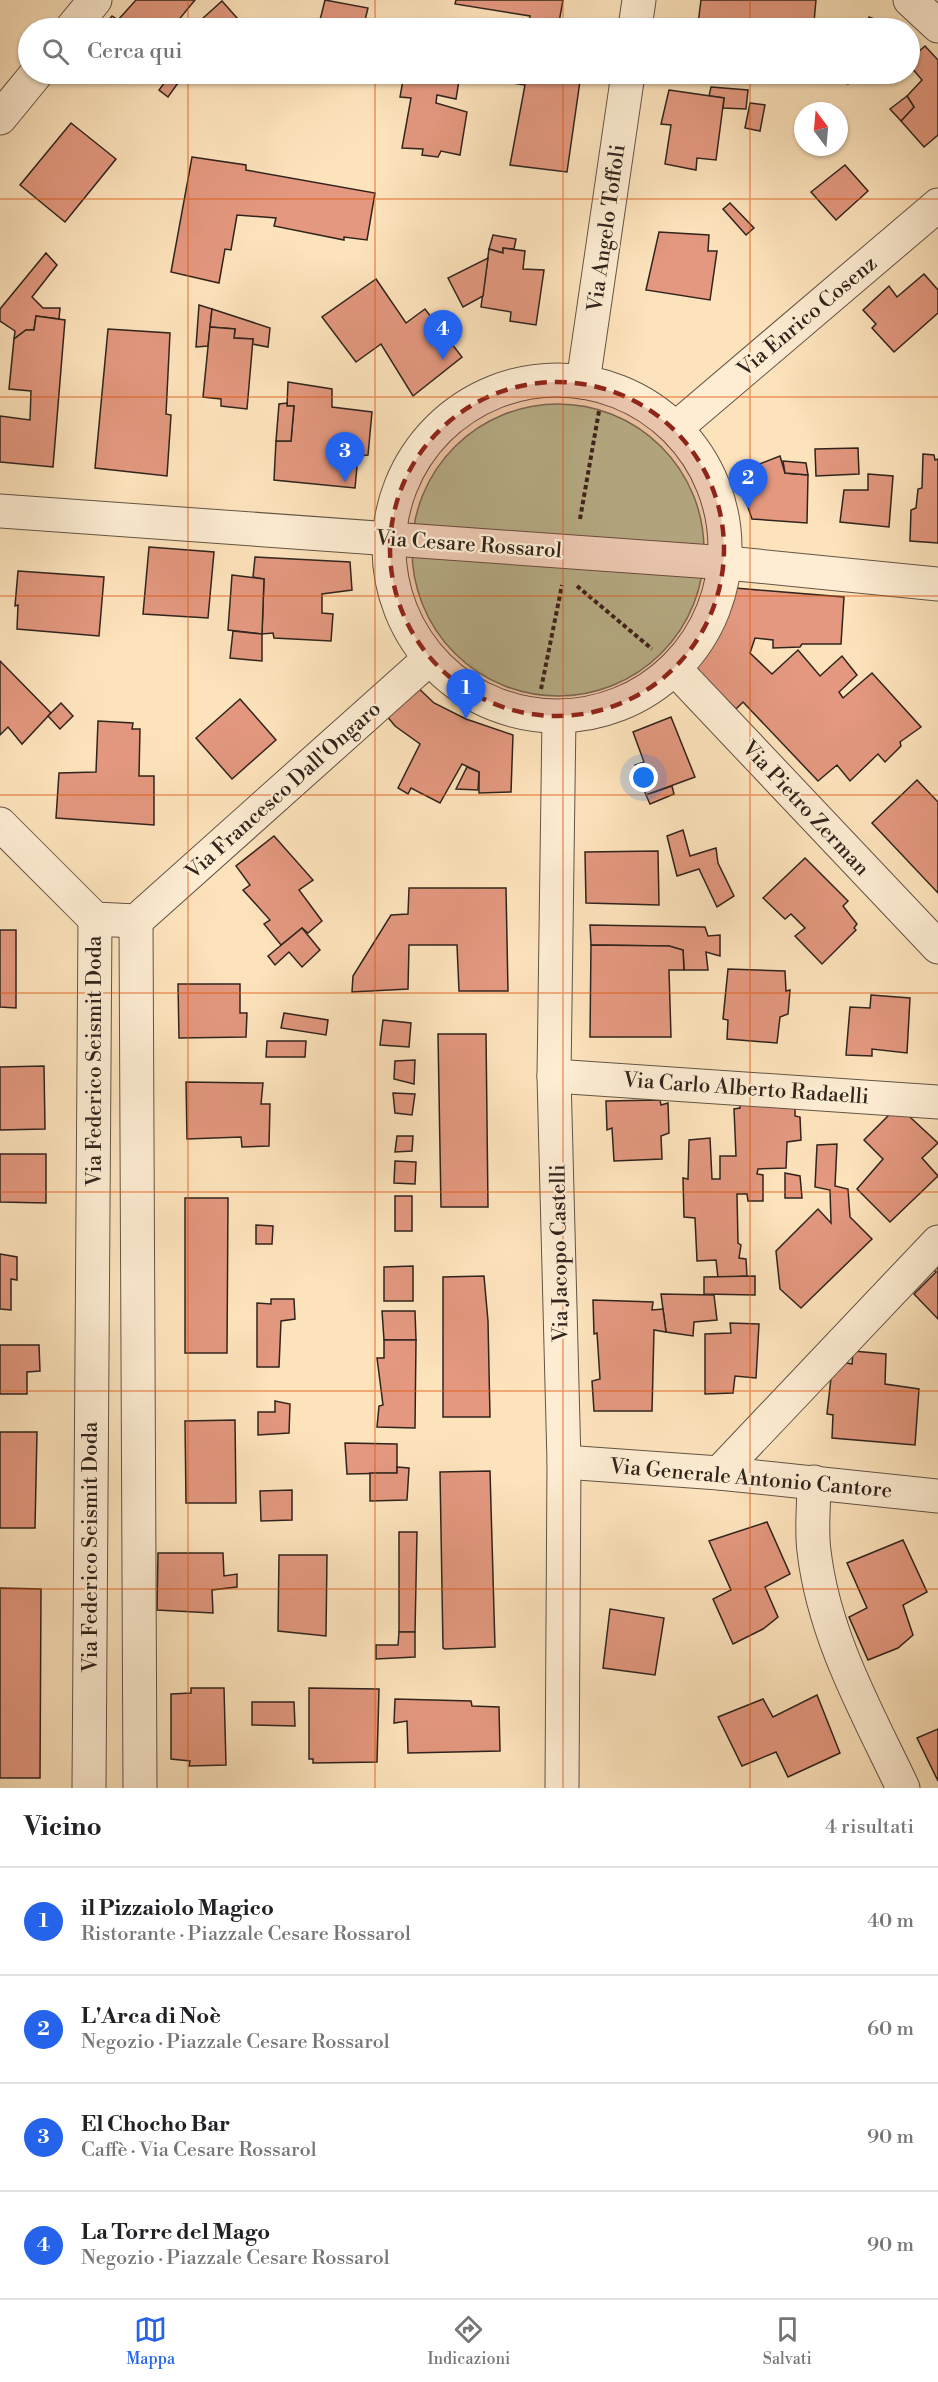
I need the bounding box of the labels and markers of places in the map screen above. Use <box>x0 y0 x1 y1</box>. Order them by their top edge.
pin: 4 <box>424 310 462 360</box>
pin: 3 <box>326 432 364 482</box>
pin: 2 <box>728 460 768 509</box>
pin: 1 <box>446 670 486 719</box>

